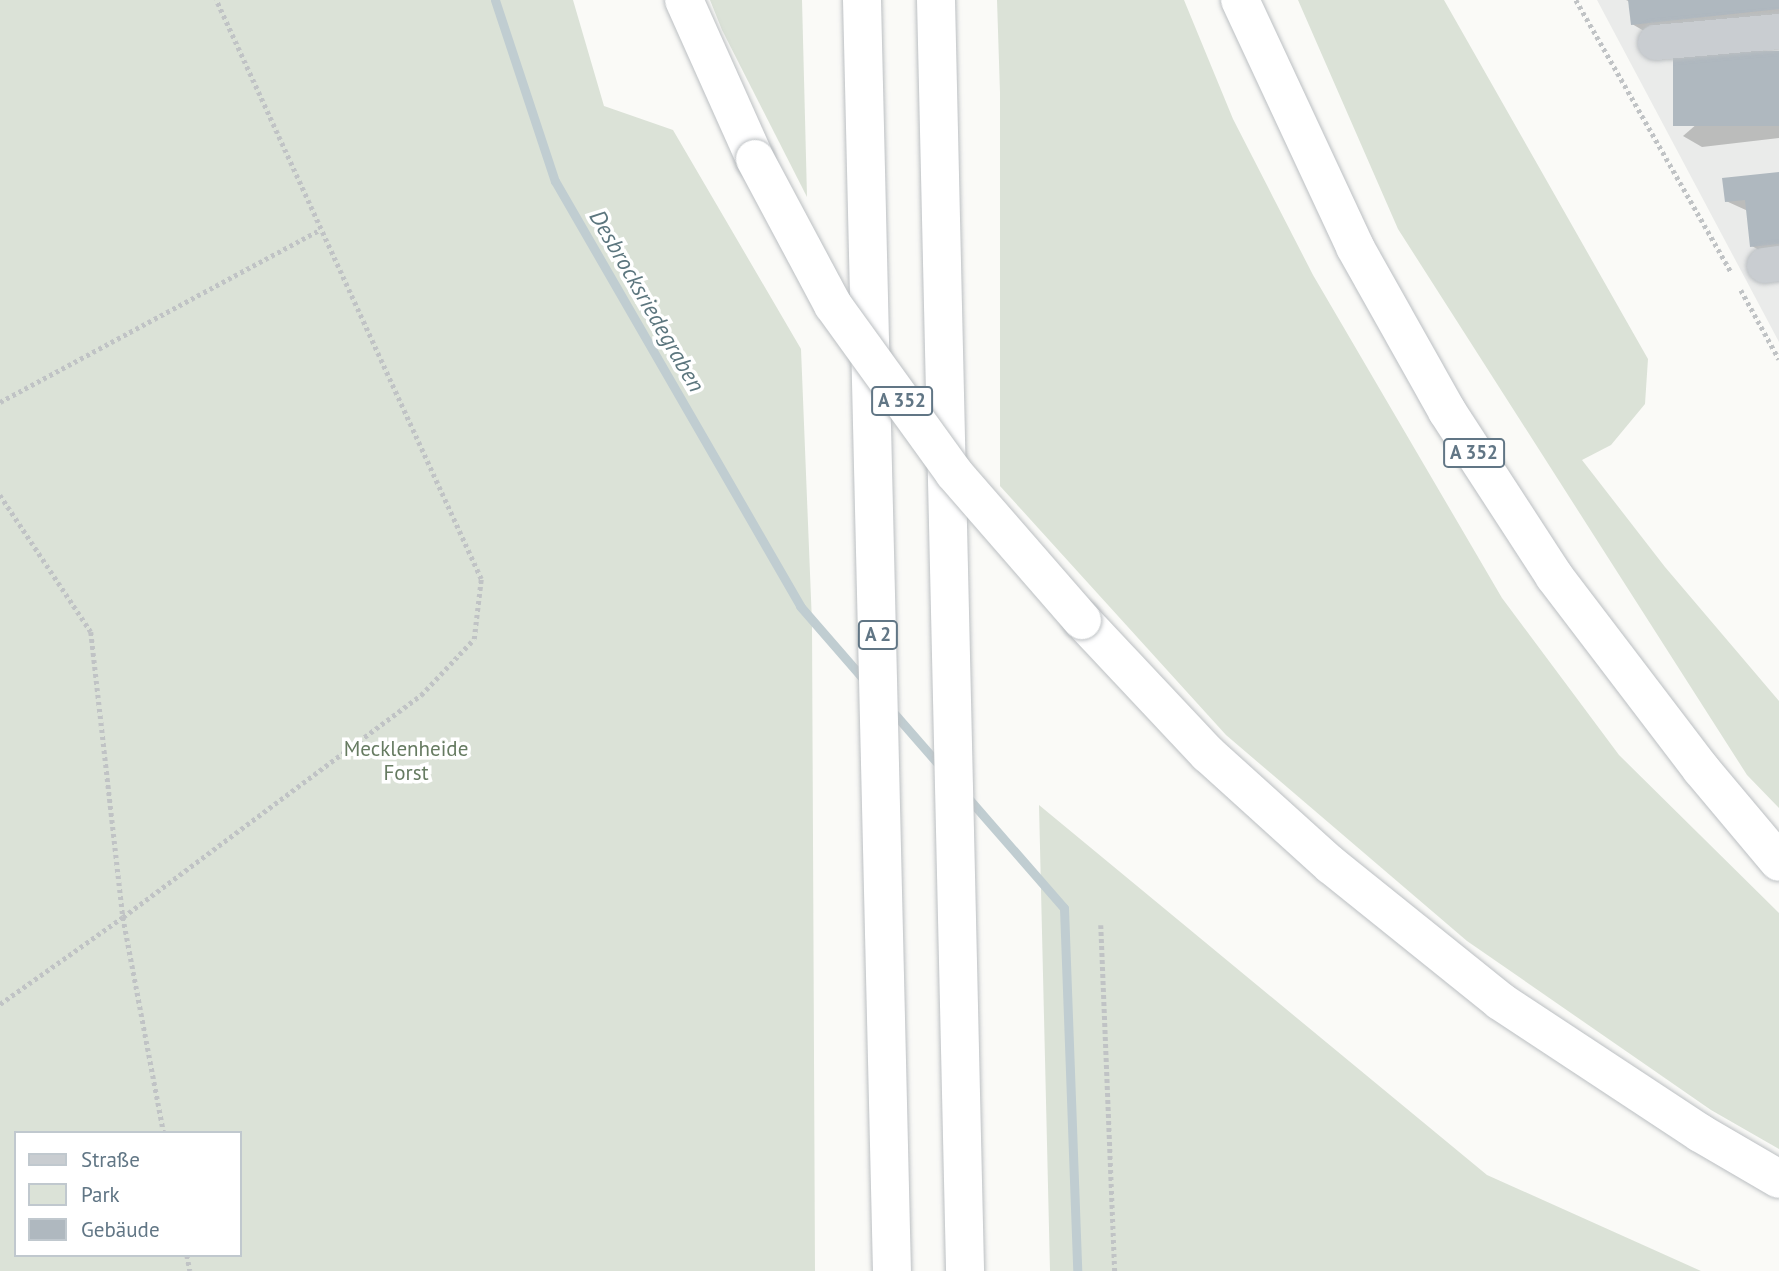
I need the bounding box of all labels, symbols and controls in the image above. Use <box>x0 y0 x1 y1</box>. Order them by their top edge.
water label: Desbrocksriedegraben <box>584 205 710 397</box>
road number: A 352 <box>870 386 934 416</box>
road number: A 352 <box>1442 437 1506 468</box>
road number: A 2 <box>857 620 899 650</box>
park label: Mecklenheide Forst <box>344 736 468 786</box>
legend <box>14 1131 242 1257</box>
text: Straße <box>81 1146 140 1173</box>
text: Park <box>81 1181 120 1208</box>
text: Gebäude <box>81 1216 160 1243</box>

